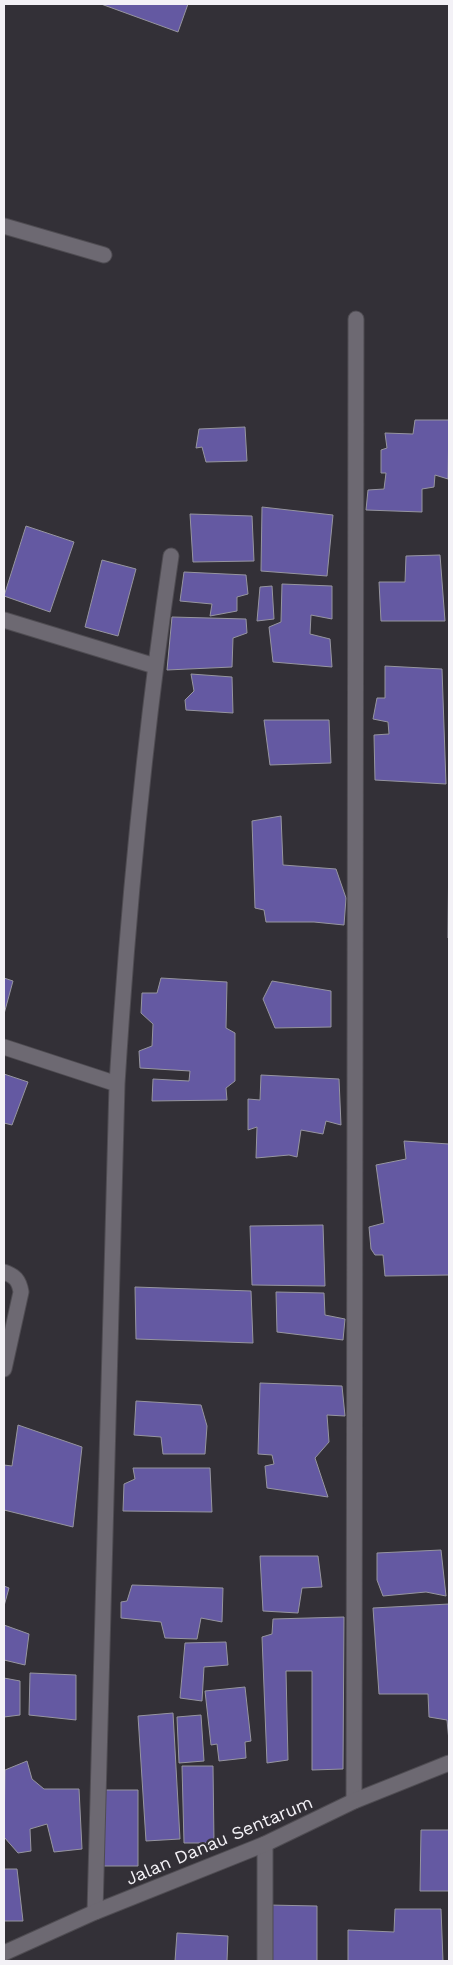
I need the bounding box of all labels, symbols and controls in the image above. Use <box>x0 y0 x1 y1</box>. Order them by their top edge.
street label: Jalan Danau Sentarum <box>122 1791 316 1889</box>

